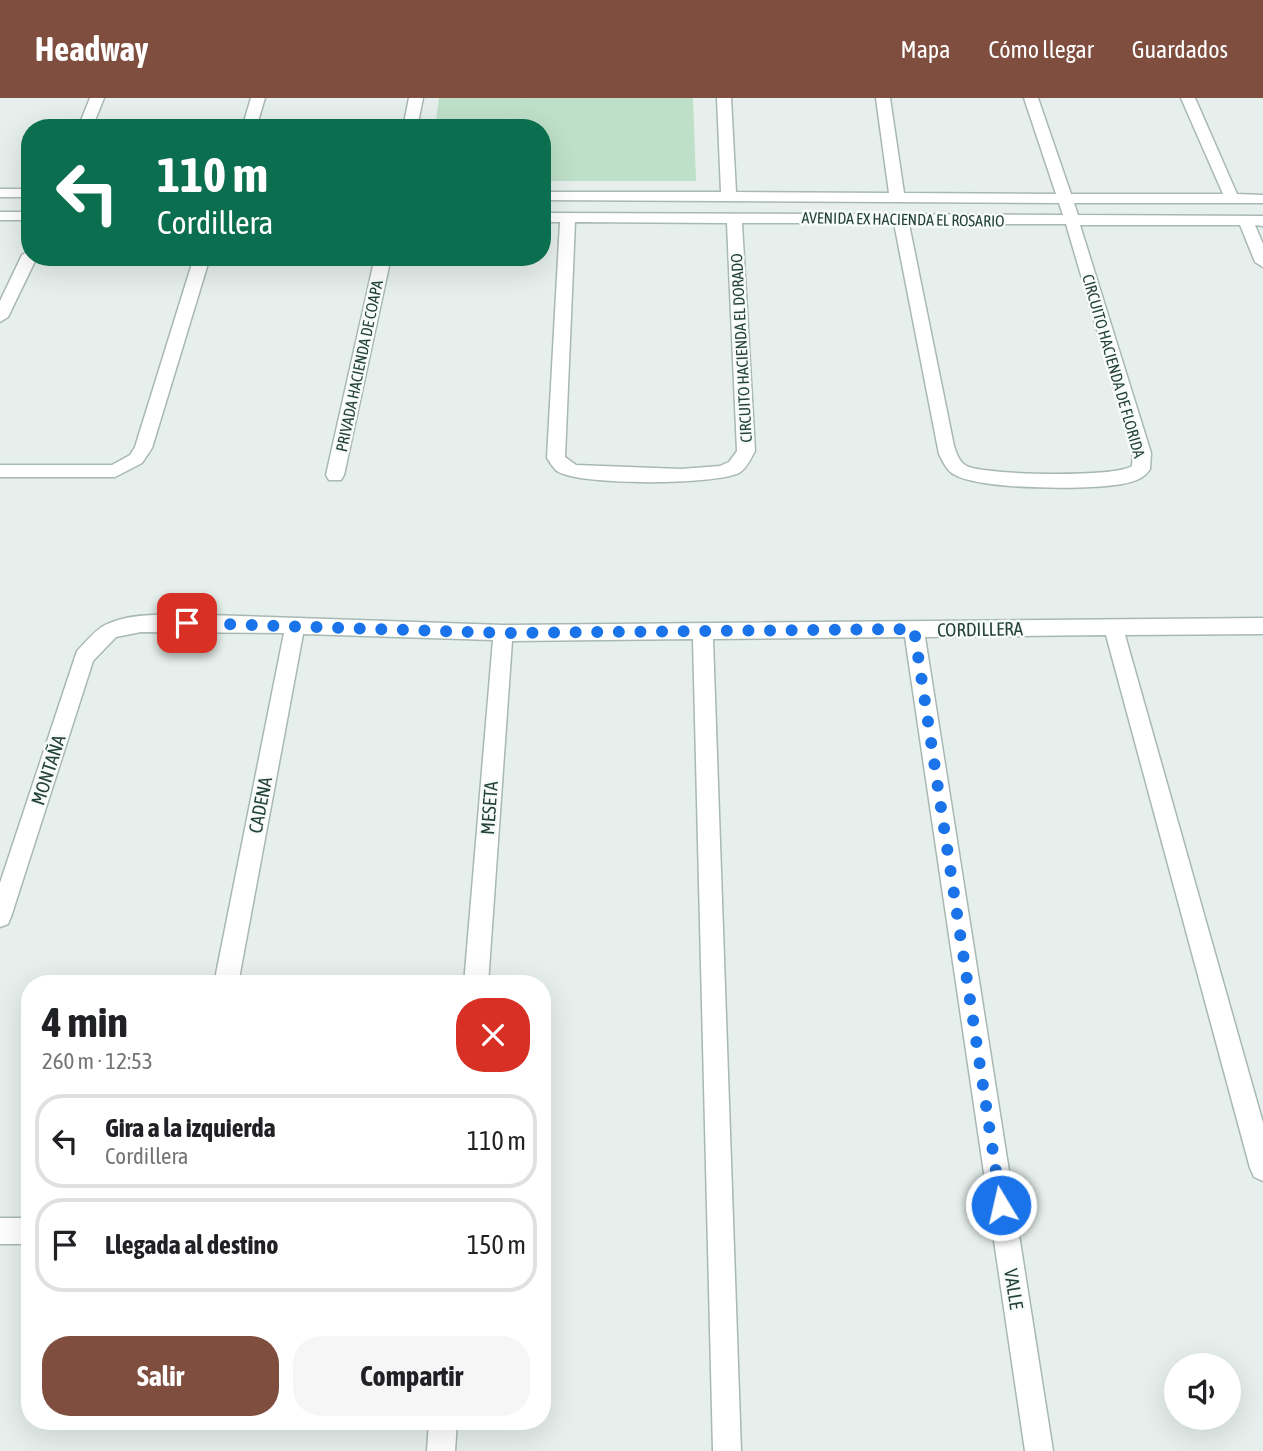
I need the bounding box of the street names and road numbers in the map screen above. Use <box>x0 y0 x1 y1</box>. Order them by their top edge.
street label: AVENIDA EX HACIENDA EL ROSARIO <box>801 208 1005 230</box>
street label: CIRCUITO HACIENDA EL DORADO <box>727 253 755 443</box>
street label: CIRCUITO HACIENDA DE FLORIDA <box>1079 272 1149 460</box>
street label: PRIVADA HACIENDA DE COAPA <box>332 278 386 453</box>
street label: CORDILLERA <box>937 617 1024 641</box>
street label: MONTAÑA <box>26 731 70 808</box>
street label: CADENA <box>244 774 276 835</box>
street label: MESETA <box>476 780 502 836</box>
street label: VALLE <box>1000 1267 1028 1311</box>

